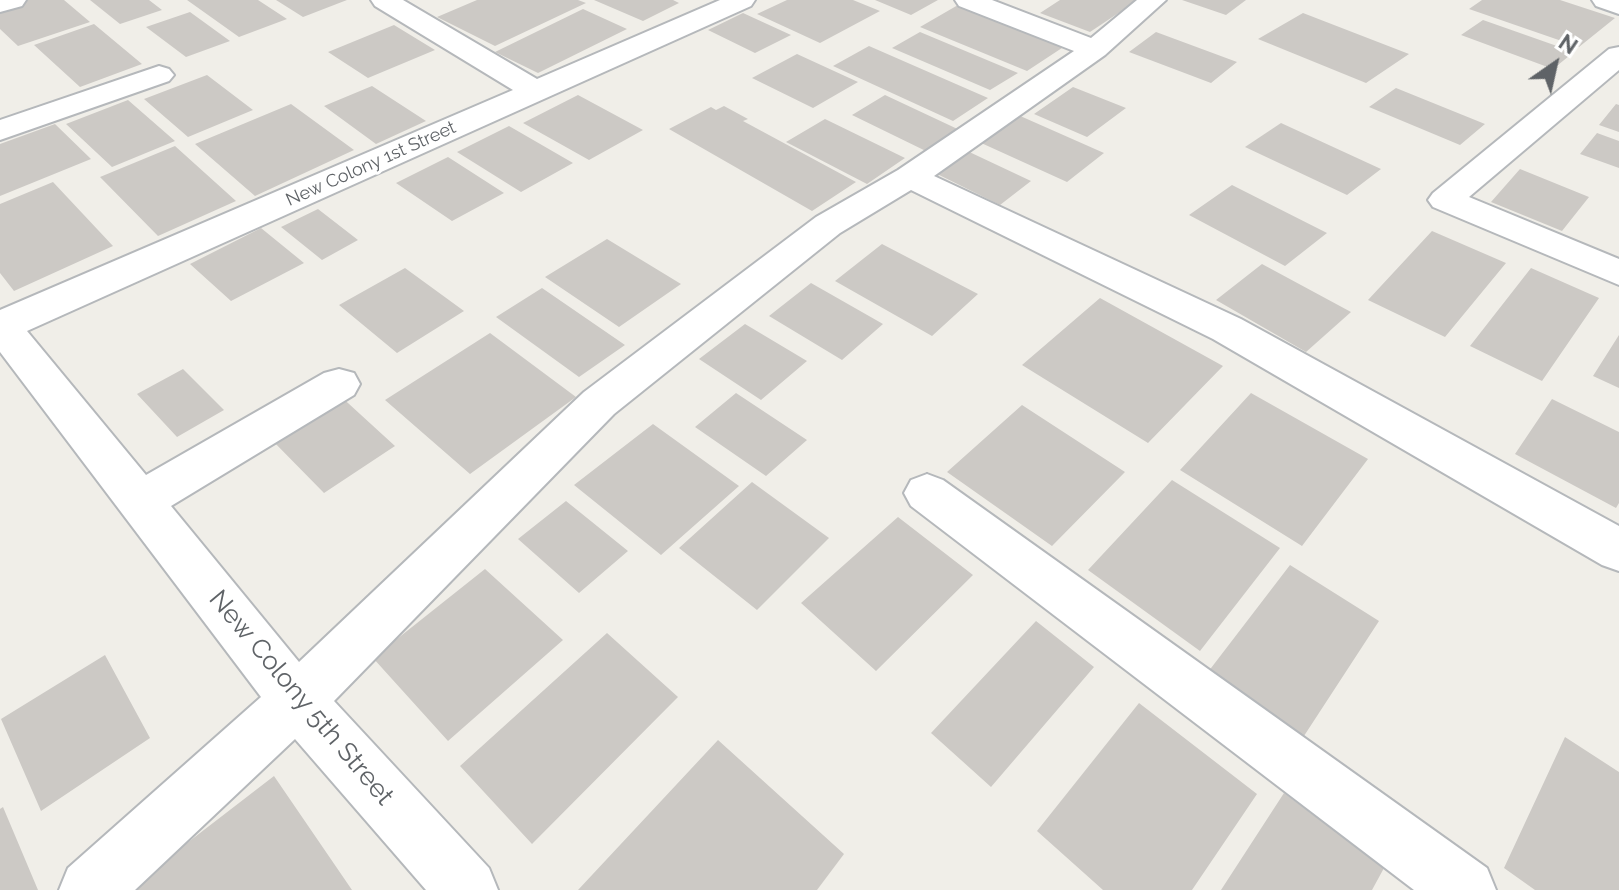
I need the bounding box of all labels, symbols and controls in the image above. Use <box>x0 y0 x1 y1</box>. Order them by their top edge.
north arrow <box>1515 24 1595 104</box>
text: N <box>1554 29 1583 60</box>
street label: New Colony 1st Street <box>283 117 459 211</box>
street label: New Colony 5th Street <box>202 584 400 812</box>

